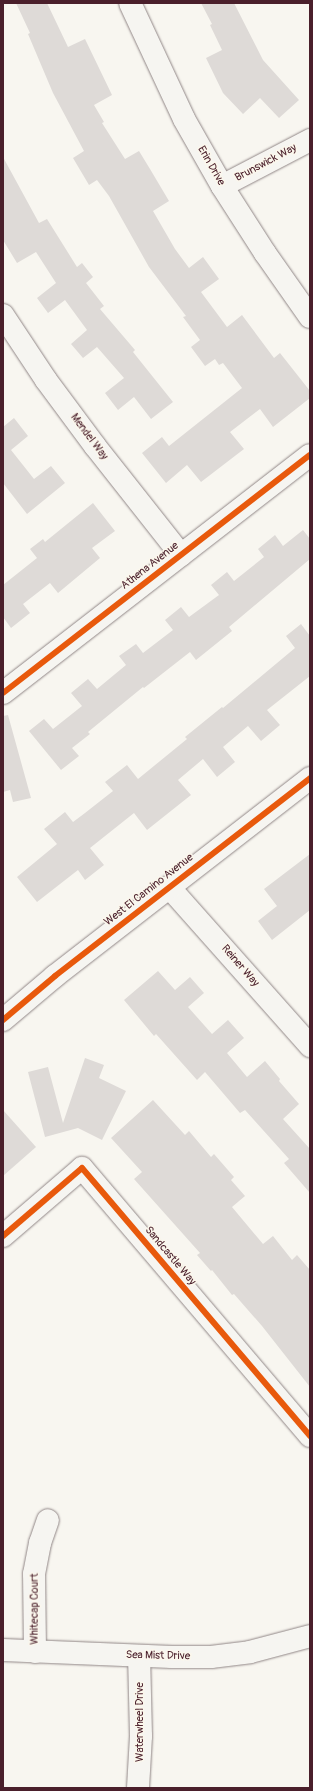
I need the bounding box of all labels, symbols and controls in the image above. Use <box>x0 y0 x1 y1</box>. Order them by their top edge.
street label: Brunswick Way <box>233 141 299 185</box>
street label: Erin Drive <box>194 144 228 188</box>
street label: Mendel Way <box>67 411 111 463</box>
street label: Athena Avenue <box>119 539 181 593</box>
street label: West El Camino Avenue <box>102 851 196 929</box>
street label: Reiner Way <box>218 942 262 990</box>
street label: Sandcastle Way <box>142 1224 198 1288</box>
street label: Whitecap Court <box>28 1573 42 1645</box>
street label: Sea Mist Drive <box>126 1649 190 1663</box>
street label: Waterwheel Drive <box>133 1682 147 1762</box>

